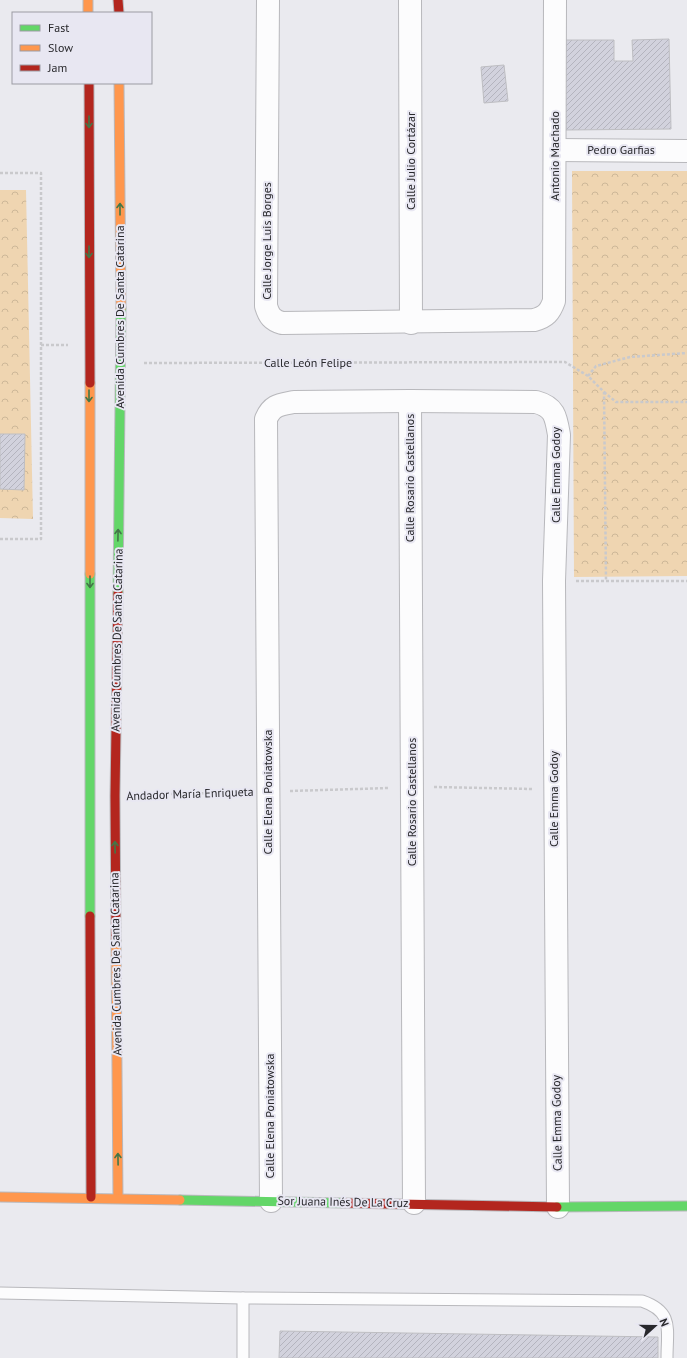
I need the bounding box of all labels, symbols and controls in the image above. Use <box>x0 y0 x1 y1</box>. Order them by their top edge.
legend <box>12 12 152 84</box>
text: Fast <box>48 20 69 35</box>
text: Slow <box>48 40 73 55</box>
text: Jam <box>47 60 67 75</box>
street label: Antonio Machado <box>547 111 562 201</box>
street label: Calle Julio Cortázar <box>403 112 418 210</box>
one-way arrow <box>85 115 93 128</box>
street label: Pedro Garfias <box>587 142 655 157</box>
street label: Calle Jorge Luis Borges <box>259 182 274 300</box>
one-way arrow <box>116 203 124 216</box>
street label: Avenida Cumbres De Santa Catarina <box>112 225 127 409</box>
one-way arrow <box>85 245 93 258</box>
street label: Calle León Felipe <box>264 355 352 370</box>
one-way arrow <box>85 389 93 402</box>
street label: Calle Rosario Castellanos <box>402 414 417 542</box>
street label: Calle Emma Godoy <box>548 427 563 523</box>
one-way arrow <box>114 529 122 542</box>
street label: Avenida Cumbres De Santa Catarina <box>107 548 126 732</box>
one-way arrow <box>86 575 94 588</box>
street label: Calle Elena Poniatowska <box>260 730 275 854</box>
street label: Calle Rosario Castellanos <box>404 738 419 866</box>
street label: Calle Emma Godoy <box>546 751 561 847</box>
street label: Andador María Enriqueta <box>126 784 254 803</box>
one-way arrow <box>111 841 119 854</box>
street label: Avenida Cumbres De Santa Catarina <box>106 872 125 1056</box>
street label: Calle Elena Poniatowska <box>262 1054 277 1178</box>
street label: Calle Emma Godoy <box>548 1074 565 1171</box>
one-way arrow <box>114 1153 122 1166</box>
street label: Sor Juana Inés De La Cruz <box>277 1193 409 1210</box>
north arrow <box>635 1306 675 1346</box>
text: N <box>657 1317 672 1328</box>

